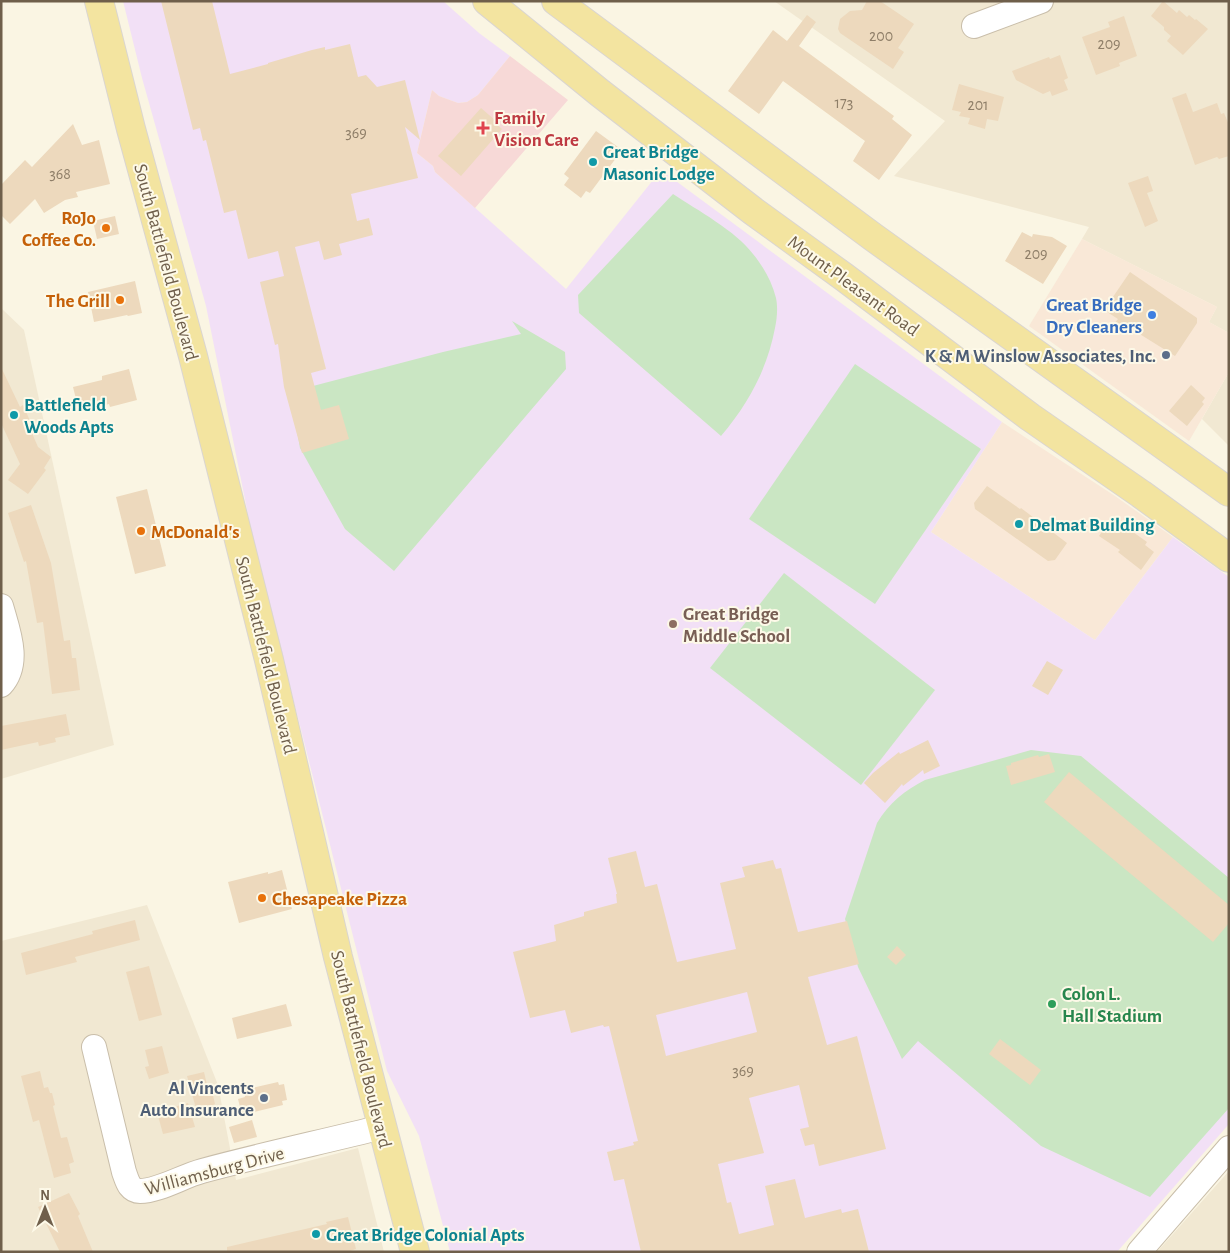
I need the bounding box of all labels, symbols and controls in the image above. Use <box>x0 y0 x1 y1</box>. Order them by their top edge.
house number: 200 <box>869 28 893 44</box>
house number: 209 <box>1097 36 1121 52</box>
house number: 173 <box>835 95 853 111</box>
house number: 201 <box>967 97 989 113</box>
place label: Family Vision Care <box>494 109 579 150</box>
marker: Family Vision Care <box>476 121 490 135</box>
house number: 369 <box>345 125 367 141</box>
place label: Great Bridge Masonic Lodge <box>603 143 715 184</box>
marker: Great Bridge Masonic Lodge <box>587 156 599 168</box>
street label: South Battlefield Boulevard <box>130 162 201 363</box>
house number: 368 <box>49 166 71 182</box>
place label: RoJo Coffee Co. <box>22 209 96 250</box>
marker: RoJo Coffee Co. <box>100 222 112 234</box>
street label: Mount Pleasant Road <box>784 232 922 340</box>
house number: 209 <box>1024 246 1048 262</box>
place label: The Grill <box>46 292 110 311</box>
marker: The Grill <box>114 294 126 306</box>
place label: Great Bridge Dry Cleaners <box>1046 296 1142 337</box>
marker: Great Bridge Dry Cleaners <box>1146 309 1158 321</box>
place label: K & M Winslow Associates, Inc. <box>925 347 1156 366</box>
marker: K & M Winslow Associates, Inc. <box>1160 349 1172 361</box>
place label: Battlefield Woods Apts <box>24 396 114 437</box>
marker: Battlefield Woods Apts <box>8 409 20 421</box>
place label: Delmat Building <box>1029 516 1155 535</box>
marker: Delmat Building <box>1013 518 1025 530</box>
place label: McDonald's <box>151 523 240 542</box>
marker: McDonald's <box>135 525 147 537</box>
street label: South Battlefield Boulevard <box>232 555 299 756</box>
place label: Great Bridge Middle School <box>683 605 790 646</box>
marker: Great Bridge Middle School <box>667 618 679 630</box>
place label: Chesapeake Pizza <box>272 890 407 909</box>
marker: Chesapeake Pizza <box>256 892 268 904</box>
street label: South Battlefield Boulevard <box>327 949 394 1150</box>
place label: Colon L. Hall Stadium <box>1062 985 1162 1026</box>
marker: Colon L. Hall Stadium <box>1046 998 1058 1010</box>
house number: 369 <box>732 1063 754 1079</box>
place label: Al Vincents Auto Insurance <box>140 1079 254 1120</box>
marker: Al Vincents Auto Insurance <box>258 1092 270 1104</box>
street label: Williamsburg Drive <box>143 1144 286 1199</box>
north arrow <box>20 1183 70 1233</box>
text: N <box>40 1189 50 1203</box>
place label: Great Bridge Colonial Apts <box>326 1226 524 1245</box>
marker: Great Bridge Colonial Apts <box>310 1228 322 1240</box>

